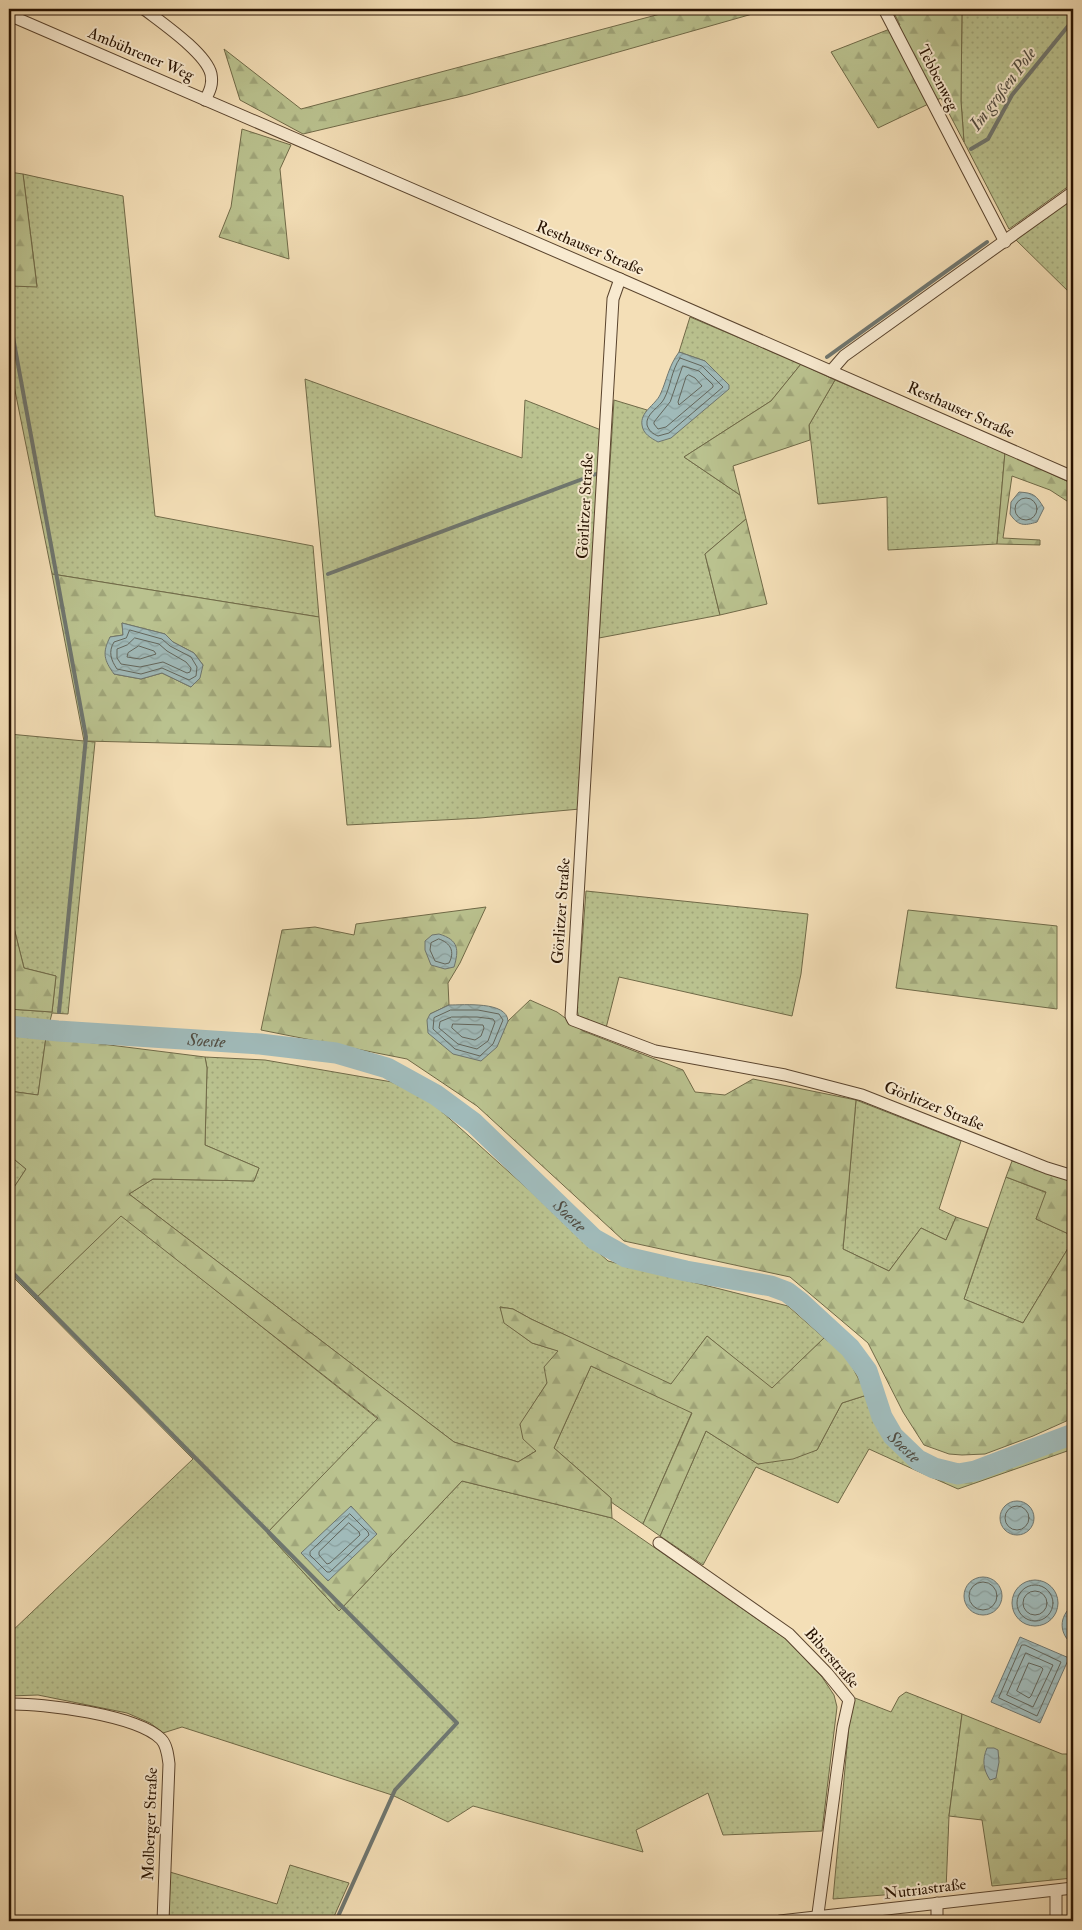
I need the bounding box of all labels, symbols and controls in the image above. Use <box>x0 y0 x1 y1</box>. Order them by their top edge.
street label: Ambührener Weg <box>84 22 198 86</box>
street label: Tebbenweg <box>913 42 964 115</box>
water label: Im großen Pole <box>964 42 1042 136</box>
street label: Resthauser Straße <box>533 216 647 280</box>
street label: Resthauser Straße <box>904 377 1018 443</box>
street label: Görlitzer Straße <box>572 452 598 560</box>
street label: Görlitzer Straße <box>547 857 575 965</box>
water label: Soeste <box>186 1028 227 1053</box>
street label: Görlitzer Straße <box>881 1077 987 1135</box>
water label: Soeste <box>548 1194 592 1238</box>
water label: Soeste <box>882 1425 927 1469</box>
street label: Biberstraße <box>800 1624 864 1693</box>
street label: Molberger Straße <box>138 1767 162 1881</box>
street label: Nutriastraße <box>883 1874 968 1904</box>

